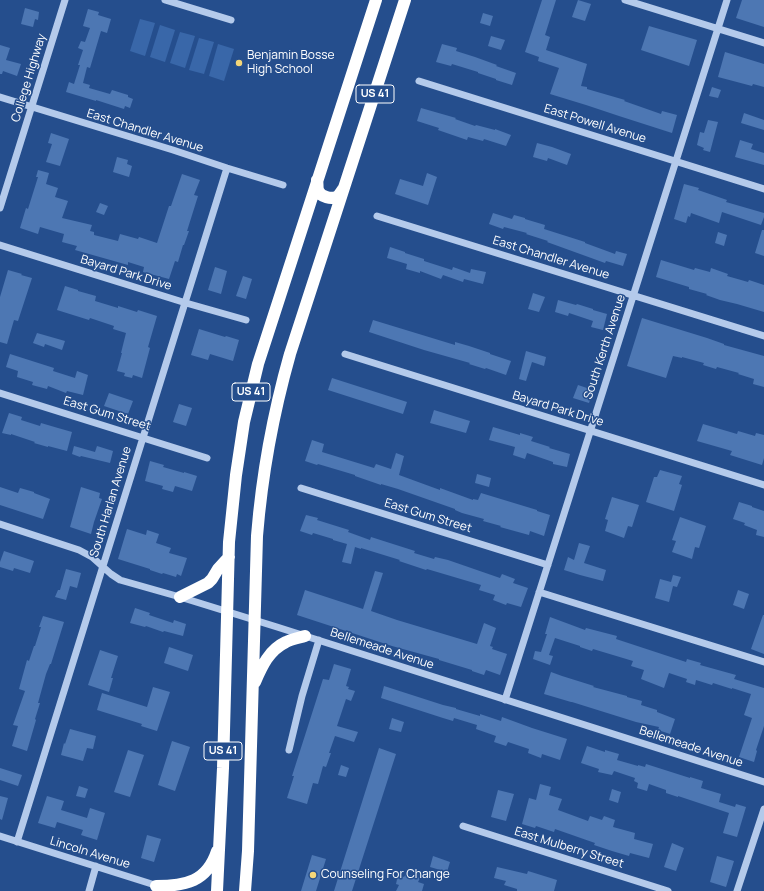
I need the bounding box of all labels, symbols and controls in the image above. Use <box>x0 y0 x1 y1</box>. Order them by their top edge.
street label: College Highway <box>9 32 49 124</box>
place label: Benjamin Bosse High School <box>247 49 335 77</box>
marker: Benjamin Bosse High School <box>234 58 244 68</box>
road number: US 41 <box>356 85 394 103</box>
street label: East Powell Avenue <box>542 102 648 146</box>
street label: East Chandler Avenue <box>85 106 205 156</box>
street label: East Chandler Avenue <box>491 233 611 283</box>
street label: Bayard Park Drive <box>79 252 173 294</box>
street label: South Kerth Avenue <box>581 293 629 401</box>
road number: US 41 <box>232 383 270 401</box>
street label: Bayard Park Drive <box>511 388 605 430</box>
street label: East Gum Street <box>62 394 152 434</box>
street label: South Harlan Avenue <box>87 445 135 559</box>
street label: East Gum Street <box>383 496 473 536</box>
street label: Bellemeade Avenue <box>328 625 436 673</box>
street label: Bellemeade Avenue <box>637 723 745 771</box>
road number: US 41 <box>204 742 242 760</box>
street label: East Mulberry Street <box>513 824 625 872</box>
street label: Lincoln Avenue <box>48 834 132 872</box>
place label: Counseling For Change <box>321 868 450 882</box>
marker: Counseling For Change <box>308 870 318 880</box>

